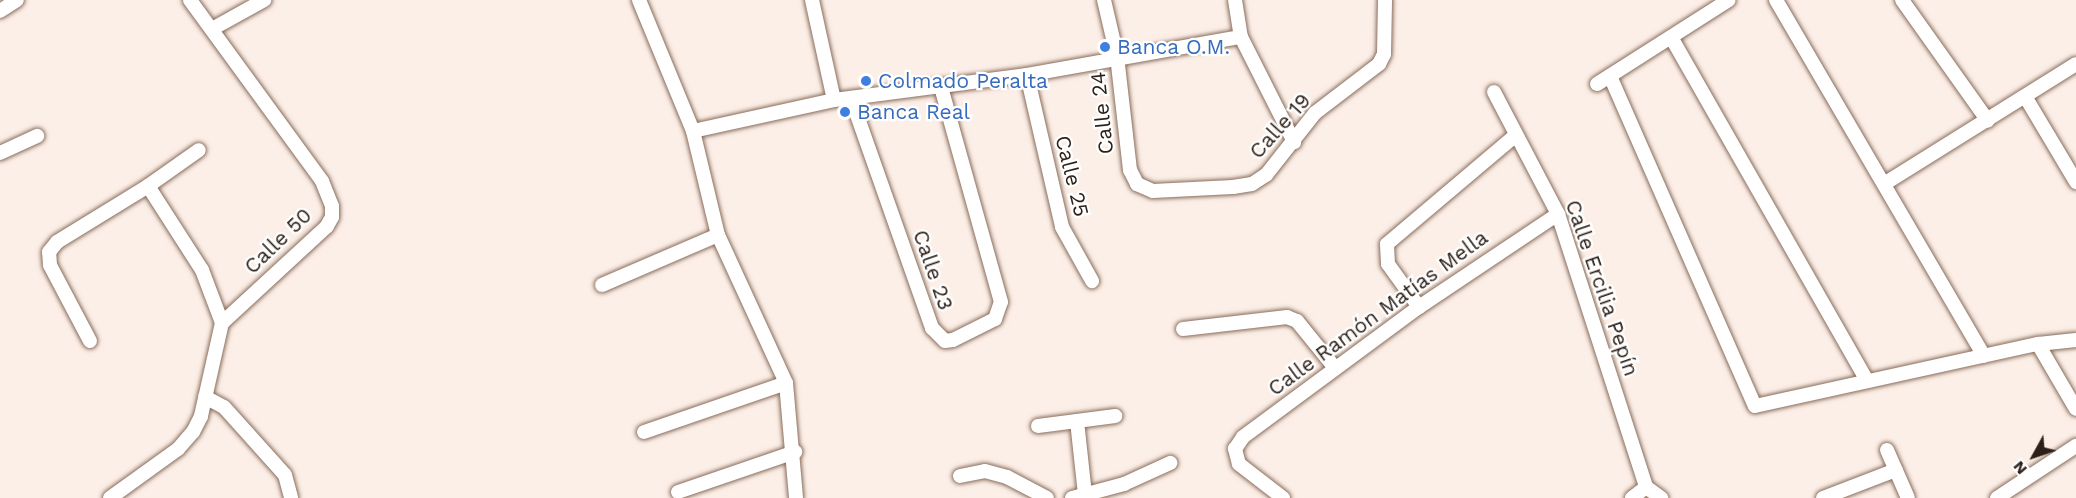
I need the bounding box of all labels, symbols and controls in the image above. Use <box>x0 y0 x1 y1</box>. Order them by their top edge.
place label: Banca O.M. <box>1117 34 1231 60</box>
marker: Banca O.M. <box>1098 40 1112 54</box>
place label: Colmado Peralta <box>878 68 1048 94</box>
street label: Calle 24 <box>1085 70 1119 156</box>
marker: Colmado Peralta <box>859 74 873 88</box>
street label: Calle 19 <box>1244 88 1316 164</box>
place label: Banca Real <box>857 99 970 125</box>
marker: Banca Real <box>838 105 852 119</box>
street label: Calle 25 <box>1050 133 1094 219</box>
street label: Calle Ercilia Pepín <box>1560 196 1644 380</box>
street label: Calle 50 <box>239 203 317 279</box>
street label: Calle Ramón Matías Mella <box>1263 225 1493 401</box>
street label: Calle 23 <box>908 227 958 313</box>
north arrow <box>2004 426 2064 486</box>
text: N <box>2009 457 2031 479</box>

